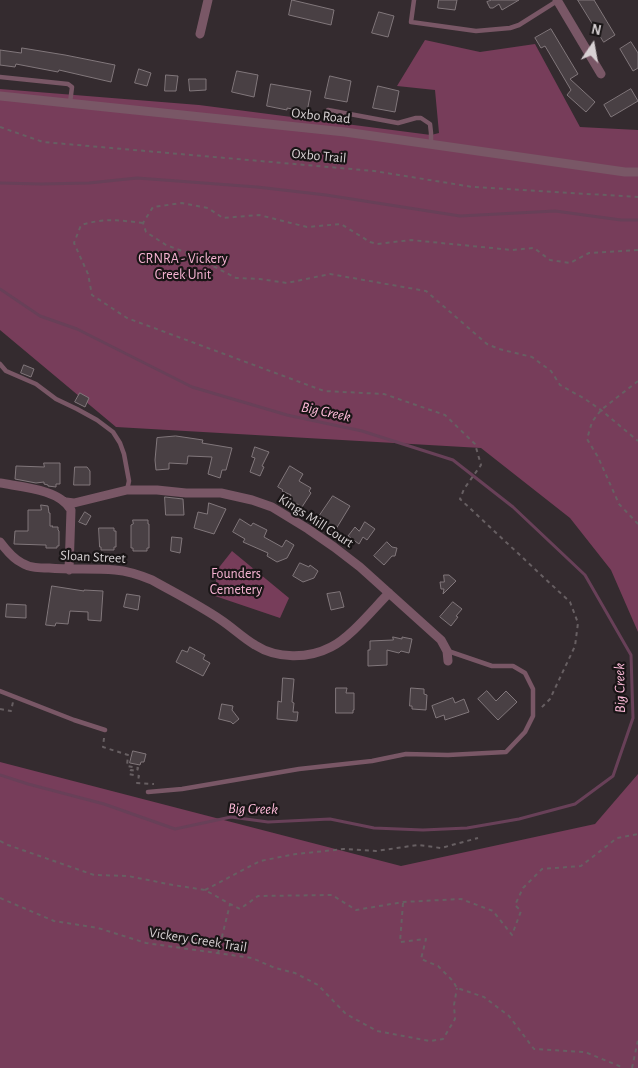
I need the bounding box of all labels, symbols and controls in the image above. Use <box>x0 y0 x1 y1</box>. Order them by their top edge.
north arrow <box>568 20 618 70</box>
text: N <box>590 22 602 38</box>
street label: Oxbo Road <box>291 105 351 127</box>
street label: Oxbo Trail <box>291 145 347 167</box>
park label: CRNRA - Vickery Creek Unit <box>138 251 228 284</box>
water label: Big Creek <box>300 398 352 426</box>
street label: Kings Mill Court <box>275 491 357 551</box>
street label: Sloan Street <box>60 547 126 567</box>
park label: Founders Cemetery <box>210 566 262 598</box>
water label: Big Creek <box>611 663 629 713</box>
water label: Big Creek <box>228 800 278 818</box>
street label: Vickery Creek Trail <box>148 924 248 956</box>

